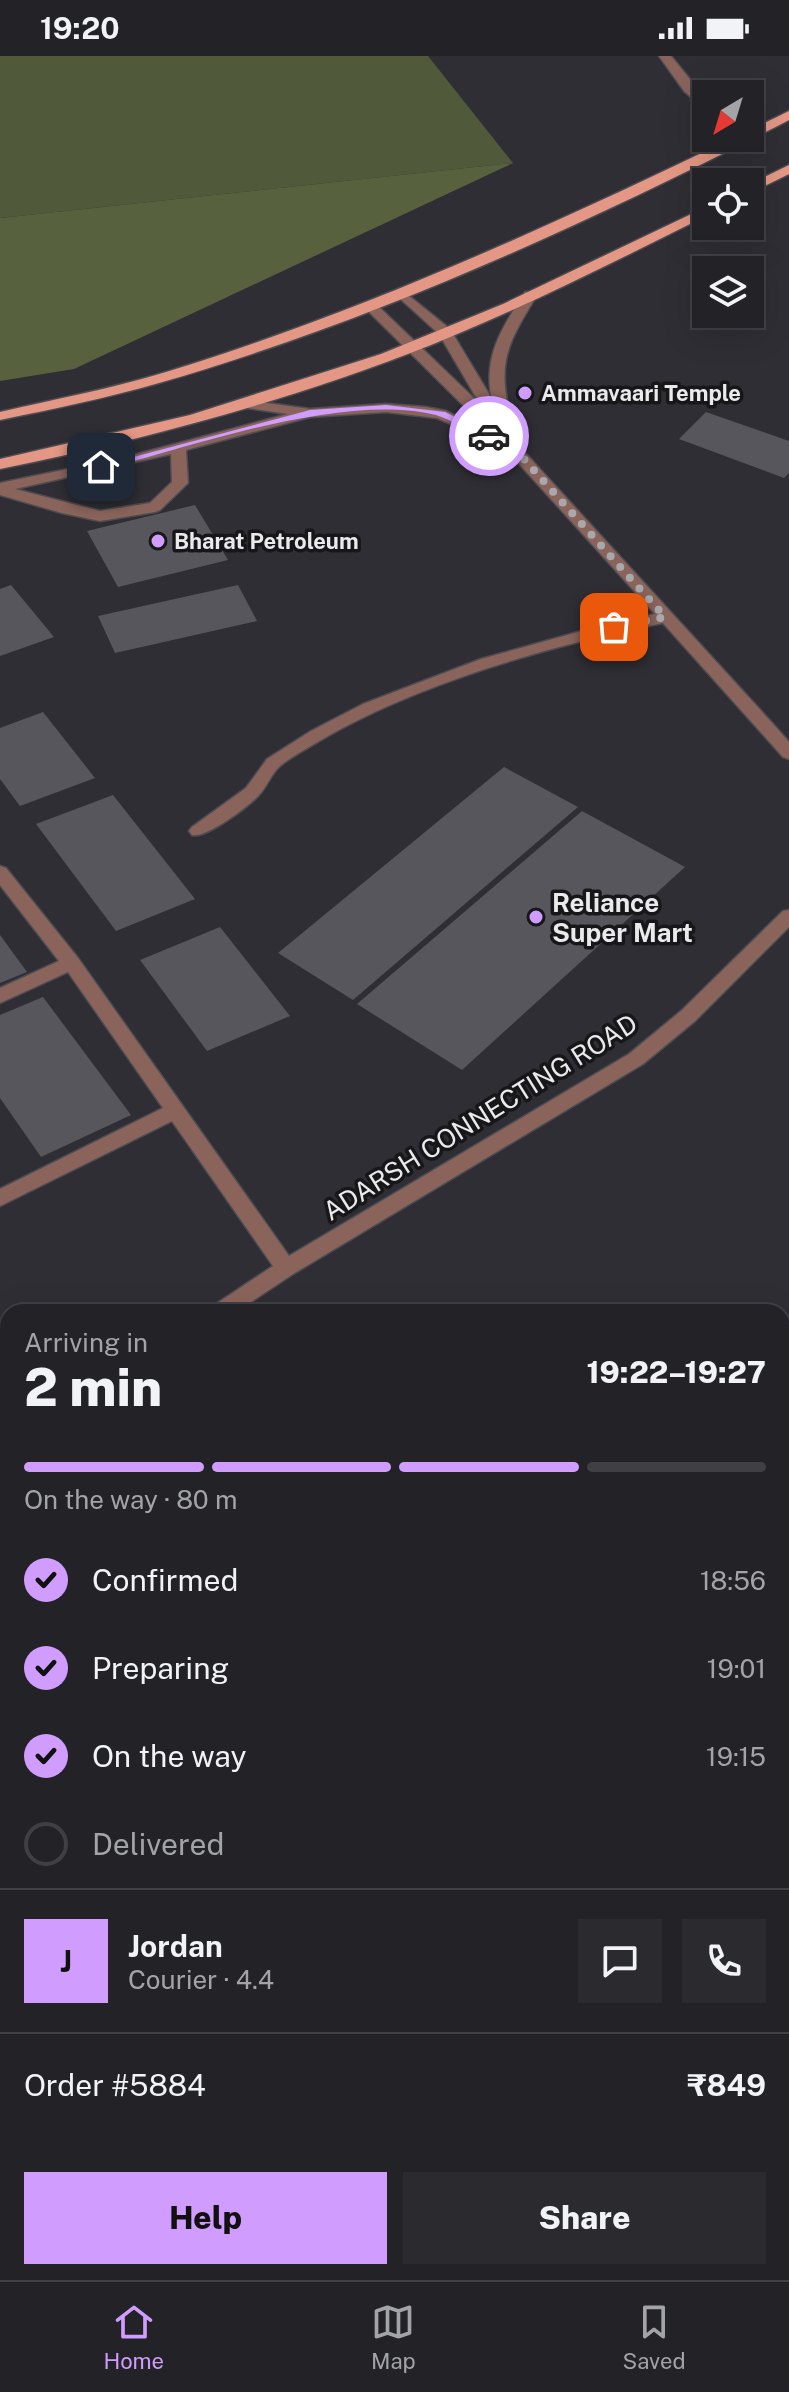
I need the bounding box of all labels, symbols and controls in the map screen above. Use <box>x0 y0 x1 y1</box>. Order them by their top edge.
text: 19:20 <box>40 10 120 46</box>
north arrow <box>692 80 764 152</box>
map controls <box>692 80 764 328</box>
button: locate <box>692 168 764 240</box>
button: layers <box>692 256 764 328</box>
place label: Ammavaari Temple <box>541 380 741 406</box>
marker: Ammavaari Temple <box>516 384 534 402</box>
courier <box>449 396 529 476</box>
icon: car <box>467 414 511 458</box>
pin <box>67 433 135 501</box>
icon: home <box>79 445 123 489</box>
place label: Bharat Petroleum <box>174 528 359 554</box>
marker: Bharat Petroleum <box>149 532 167 550</box>
pin <box>580 593 648 661</box>
icon: bag <box>592 605 636 649</box>
place label: Reliance Super Mart <box>552 887 693 948</box>
marker: Reliance Super Mart <box>527 908 545 926</box>
street label: ADARSH CONNECTING ROAD <box>317 1007 643 1227</box>
text: Arriving in <box>24 1327 148 1358</box>
text: 19:22–19:27 <box>586 1354 766 1390</box>
text: 2 min <box>24 1357 162 1418</box>
text: On the way · 80 m <box>24 1484 238 1515</box>
icon: check <box>24 1558 68 1602</box>
text: Confirmed <box>92 1562 238 1598</box>
text: 18:56 <box>700 1565 766 1596</box>
icon: check <box>24 1646 68 1690</box>
text: Preparing <box>92 1650 229 1686</box>
text: 19:01 <box>707 1653 766 1684</box>
icon: check <box>24 1734 68 1778</box>
text: On the way <box>92 1738 246 1774</box>
text: 19:15 <box>706 1741 766 1772</box>
text: Delivered <box>92 1826 224 1862</box>
button: chat <box>578 1919 662 2003</box>
button: phone <box>682 1919 766 2003</box>
text: Jordan <box>128 1928 223 1964</box>
text: J <box>60 1943 72 1979</box>
text: Courier · 4.4 <box>128 1964 274 1995</box>
text: Order #5884 <box>24 2067 206 2103</box>
text: ₹849 <box>687 2067 766 2103</box>
button: Help <box>24 2172 387 2264</box>
button: Share <box>403 2172 766 2264</box>
tab: Home <box>103 2300 164 2374</box>
tab: Map <box>371 2300 416 2374</box>
tab: Saved <box>623 2300 686 2374</box>

